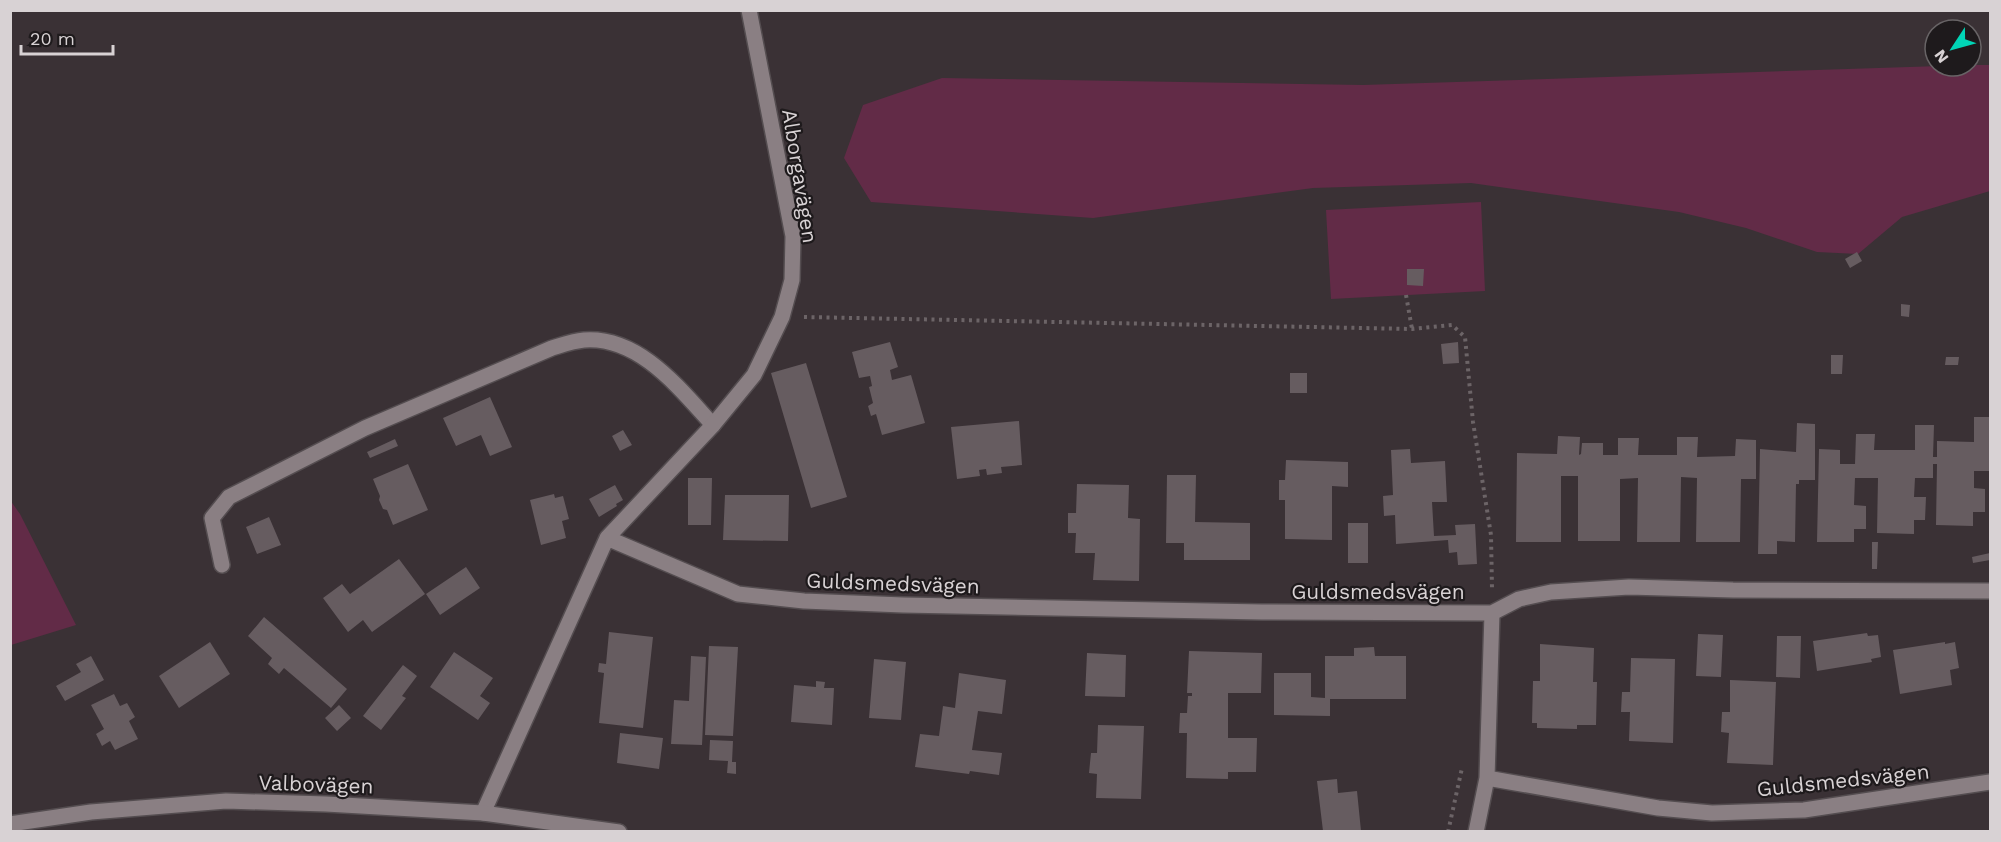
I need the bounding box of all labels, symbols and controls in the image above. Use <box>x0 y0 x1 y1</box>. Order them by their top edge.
scale bar <box>21 18 112 56</box>
north arrow <box>1923 18 1983 78</box>
text: 20 m <box>30 28 75 49</box>
text: N <box>1930 46 1952 67</box>
street label: Alborgavägen <box>777 107 823 245</box>
street label: Guldsmedsvägen <box>806 567 980 599</box>
street label: Guldsmedsvägen <box>1291 579 1465 604</box>
street label: Guldsmedsvägen <box>1755 758 1931 802</box>
street label: Valbovägen <box>258 769 374 799</box>

